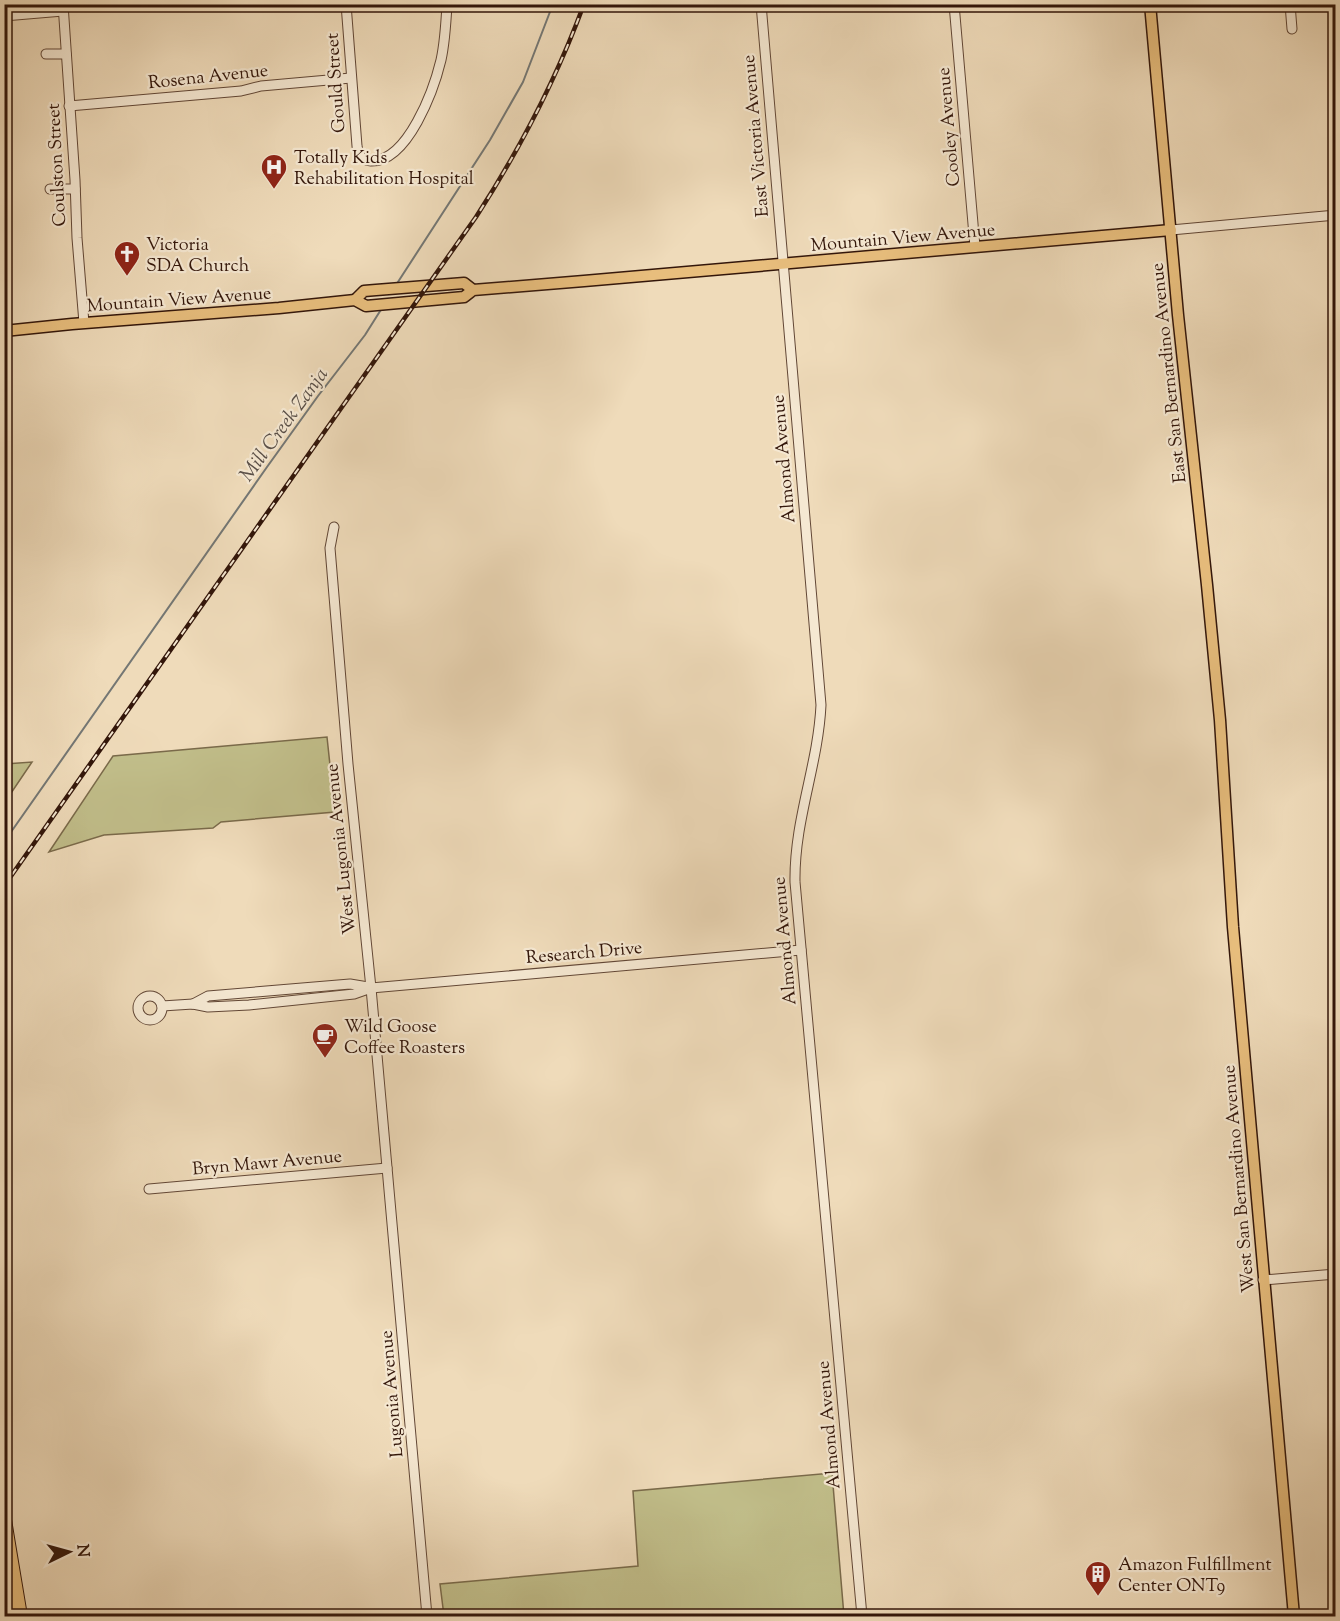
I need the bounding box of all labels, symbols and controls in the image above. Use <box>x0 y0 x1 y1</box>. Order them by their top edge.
street label: Gould Street <box>321 32 353 134</box>
street label: East Victoria Avenue <box>737 54 777 218</box>
street label: Rosena Avenue <box>147 59 270 97</box>
street label: Cooley Avenue <box>932 66 968 187</box>
street label: Coulston Street <box>42 103 74 227</box>
place label: Totally Kids Rehabilitation Hospital <box>294 146 474 193</box>
hospital icon: Totally Kids Rehabilitation Hospital <box>259 152 289 190</box>
street label: Mountain View Avenue <box>810 218 996 260</box>
place label: Victoria SDA Church <box>146 233 250 280</box>
church icon: Victoria SDA Church <box>112 239 142 277</box>
street label: East San Bernardino Avenue <box>1145 261 1194 484</box>
street label: Mountain View Avenue <box>86 282 272 320</box>
water label: Mill Creek Zanja <box>234 362 336 489</box>
street label: Almond Avenue <box>766 394 804 524</box>
street label: West Lugonia Avenue <box>320 762 364 935</box>
street label: Almond Avenue <box>767 876 805 1006</box>
street label: Research Drive <box>525 936 643 972</box>
place label: Wild Goose Coffee Roasters <box>344 1015 465 1062</box>
cafe icon: Wild Goose Coffee Roasters <box>310 1021 340 1059</box>
street label: West San Bernardino Avenue <box>1217 1064 1263 1294</box>
street label: Bryn Mawr Avenue <box>191 1144 343 1183</box>
street label: Lugonia Avenue <box>374 1329 412 1459</box>
street label: Almond Avenue <box>811 1360 849 1490</box>
north arrow <box>39 1522 99 1582</box>
text: N <box>69 1544 93 1558</box>
place label: Amazon Fulfillment Center ONT9 <box>1118 1553 1272 1600</box>
building icon: Amazon Fulfillment Center ONT9 <box>1083 1559 1113 1597</box>

